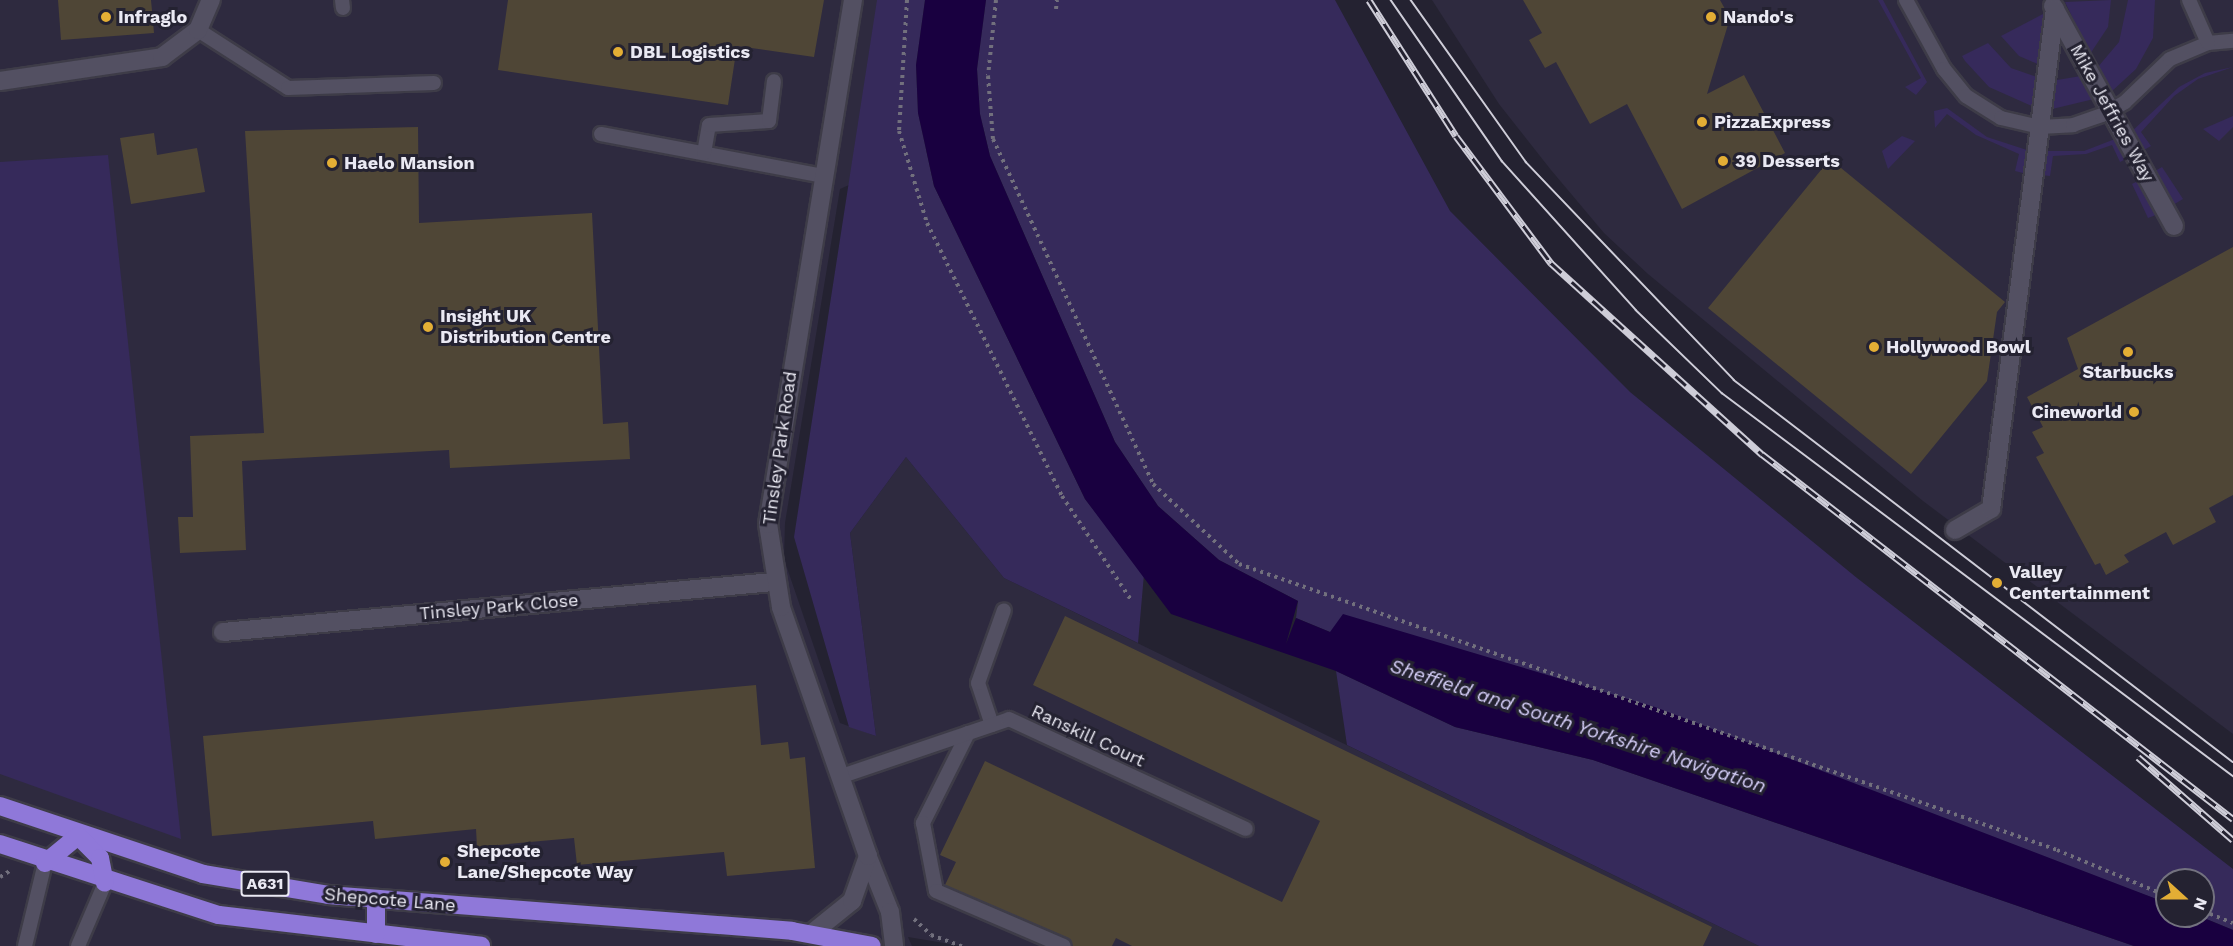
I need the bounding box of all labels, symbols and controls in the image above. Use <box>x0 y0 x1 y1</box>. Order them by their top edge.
place label: Infraglo <box>118 6 187 28</box>
place label: Nando's <box>1723 6 1793 28</box>
marker: Infraglo <box>99 10 113 24</box>
marker: Nando's <box>1704 10 1718 24</box>
street label: Mike Jeffries Way <box>2065 40 2159 186</box>
place label: DBL Logistics <box>630 41 750 63</box>
marker: DBL Logistics <box>611 45 625 59</box>
place label: PizzaExpress <box>1714 111 1831 133</box>
marker: PizzaExpress <box>1695 115 1709 129</box>
place label: 39 Desserts <box>1735 150 1840 172</box>
place label: Haelo Mansion <box>344 152 475 174</box>
marker: 39 Desserts <box>1716 154 1730 168</box>
marker: Haelo Mansion <box>325 156 339 170</box>
place label: Insight UK Distribution Centre <box>440 306 611 348</box>
marker: Insight UK Distribution Centre <box>421 320 435 334</box>
place label: Hollywood Bowl <box>1886 336 2031 358</box>
marker: Hollywood Bowl <box>1867 340 1881 354</box>
marker: Starbucks <box>2121 345 2135 359</box>
place label: Starbucks <box>2082 361 2174 383</box>
street label: Tinsley Park Road <box>758 369 802 527</box>
place label: Cineworld <box>2032 401 2122 423</box>
marker: Cineworld <box>2127 405 2141 419</box>
place label: Valley Centertainment <box>2009 562 2150 604</box>
marker: Valley Centertainment <box>1990 576 2004 590</box>
street label: Tinsley Park Close <box>418 589 580 625</box>
water label: Sheffield and South Yorkshire Navigation <box>1387 654 1769 798</box>
street label: Ranskill Court <box>1027 700 1149 772</box>
place label: Shepcote Lane/Shepcote Way <box>457 841 633 884</box>
marker: Shepcote Lane/Shepcote Way <box>438 855 452 869</box>
north arrow <box>2155 868 2215 928</box>
road number: A631 <box>240 871 290 897</box>
street label: Shepcote Lane <box>324 884 456 916</box>
text: N <box>2189 895 2211 913</box>

